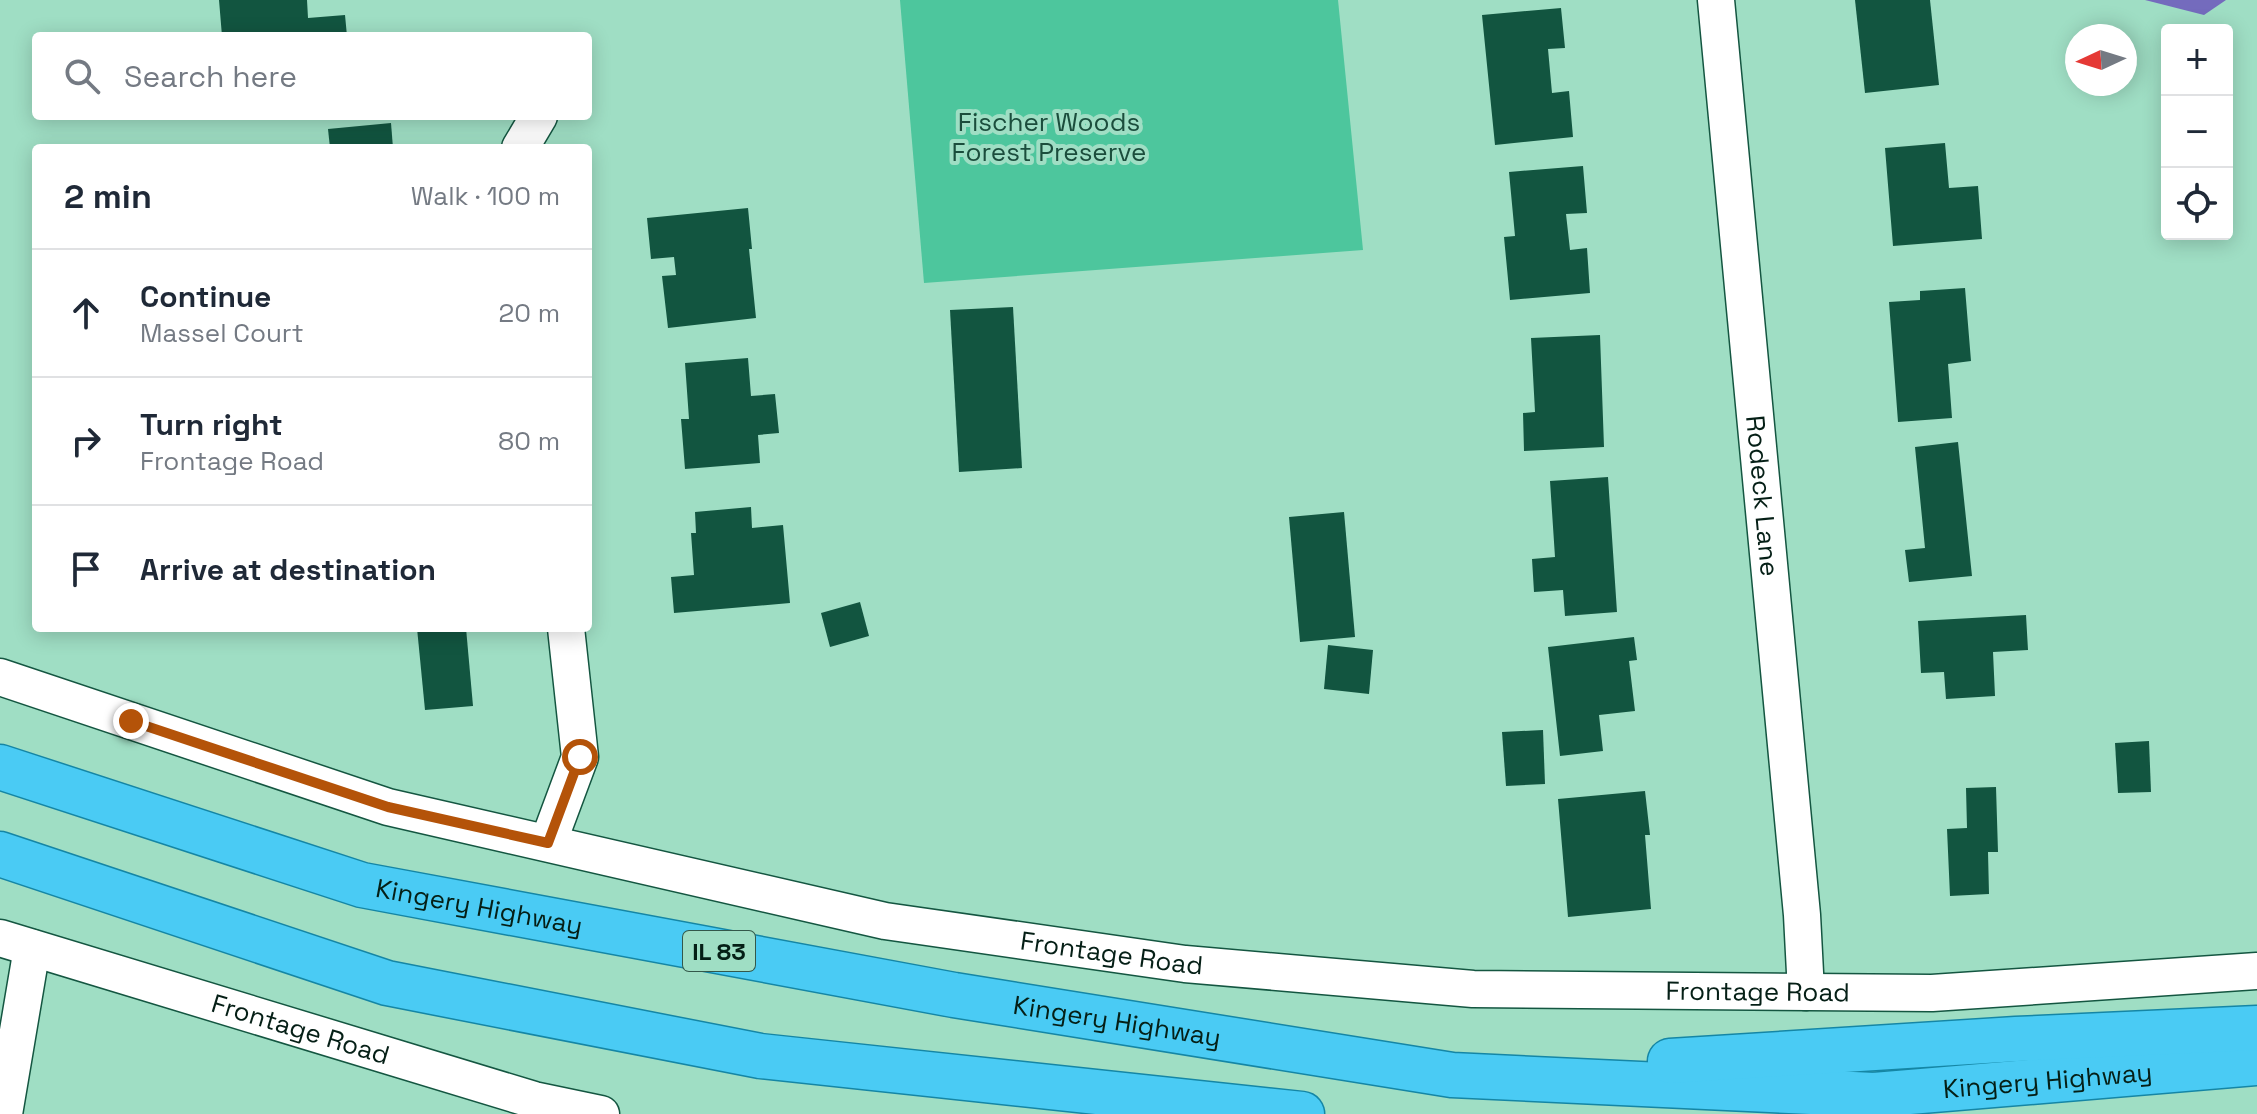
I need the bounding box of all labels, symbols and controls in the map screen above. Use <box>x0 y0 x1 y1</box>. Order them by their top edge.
north arrow <box>2065 24 2137 96</box>
map controls <box>2161 24 2233 240</box>
button: + <box>2161 24 2233 96</box>
search box <box>32 32 592 120</box>
icon: search <box>60 54 104 98</box>
text: Search here <box>124 57 297 96</box>
button: − <box>2161 96 2233 168</box>
park label: Fischer Woods Forest Preserve <box>952 105 1146 169</box>
button: locate <box>2161 168 2233 240</box>
text: 2 min <box>64 175 152 218</box>
text: Walk · 100 m <box>411 179 560 213</box>
text: Continue <box>140 277 271 316</box>
icon: ahead <box>64 291 108 335</box>
text: 20 m <box>499 296 560 330</box>
text: Massel Court <box>140 316 304 350</box>
text: Turn right <box>140 405 283 444</box>
street label: Rodeck Lane <box>1738 414 1787 578</box>
icon: right <box>64 419 108 463</box>
text: 80 m <box>498 424 560 458</box>
text: Frontage Road <box>140 444 324 478</box>
icon: arrive <box>64 547 108 591</box>
text: Arrive at destination <box>140 550 436 589</box>
route end <box>113 703 149 739</box>
route start <box>562 739 598 775</box>
street label: Kingery Highway <box>373 871 586 943</box>
street label: Frontage Road <box>1018 924 1204 982</box>
road number: IL 83 <box>683 931 755 971</box>
street label: Frontage Road <box>1665 974 1850 1009</box>
street label: Frontage Road <box>207 986 394 1072</box>
street label: Kingery Highway <box>1011 988 1223 1055</box>
street label: Kingery Highway <box>1942 1055 2154 1106</box>

